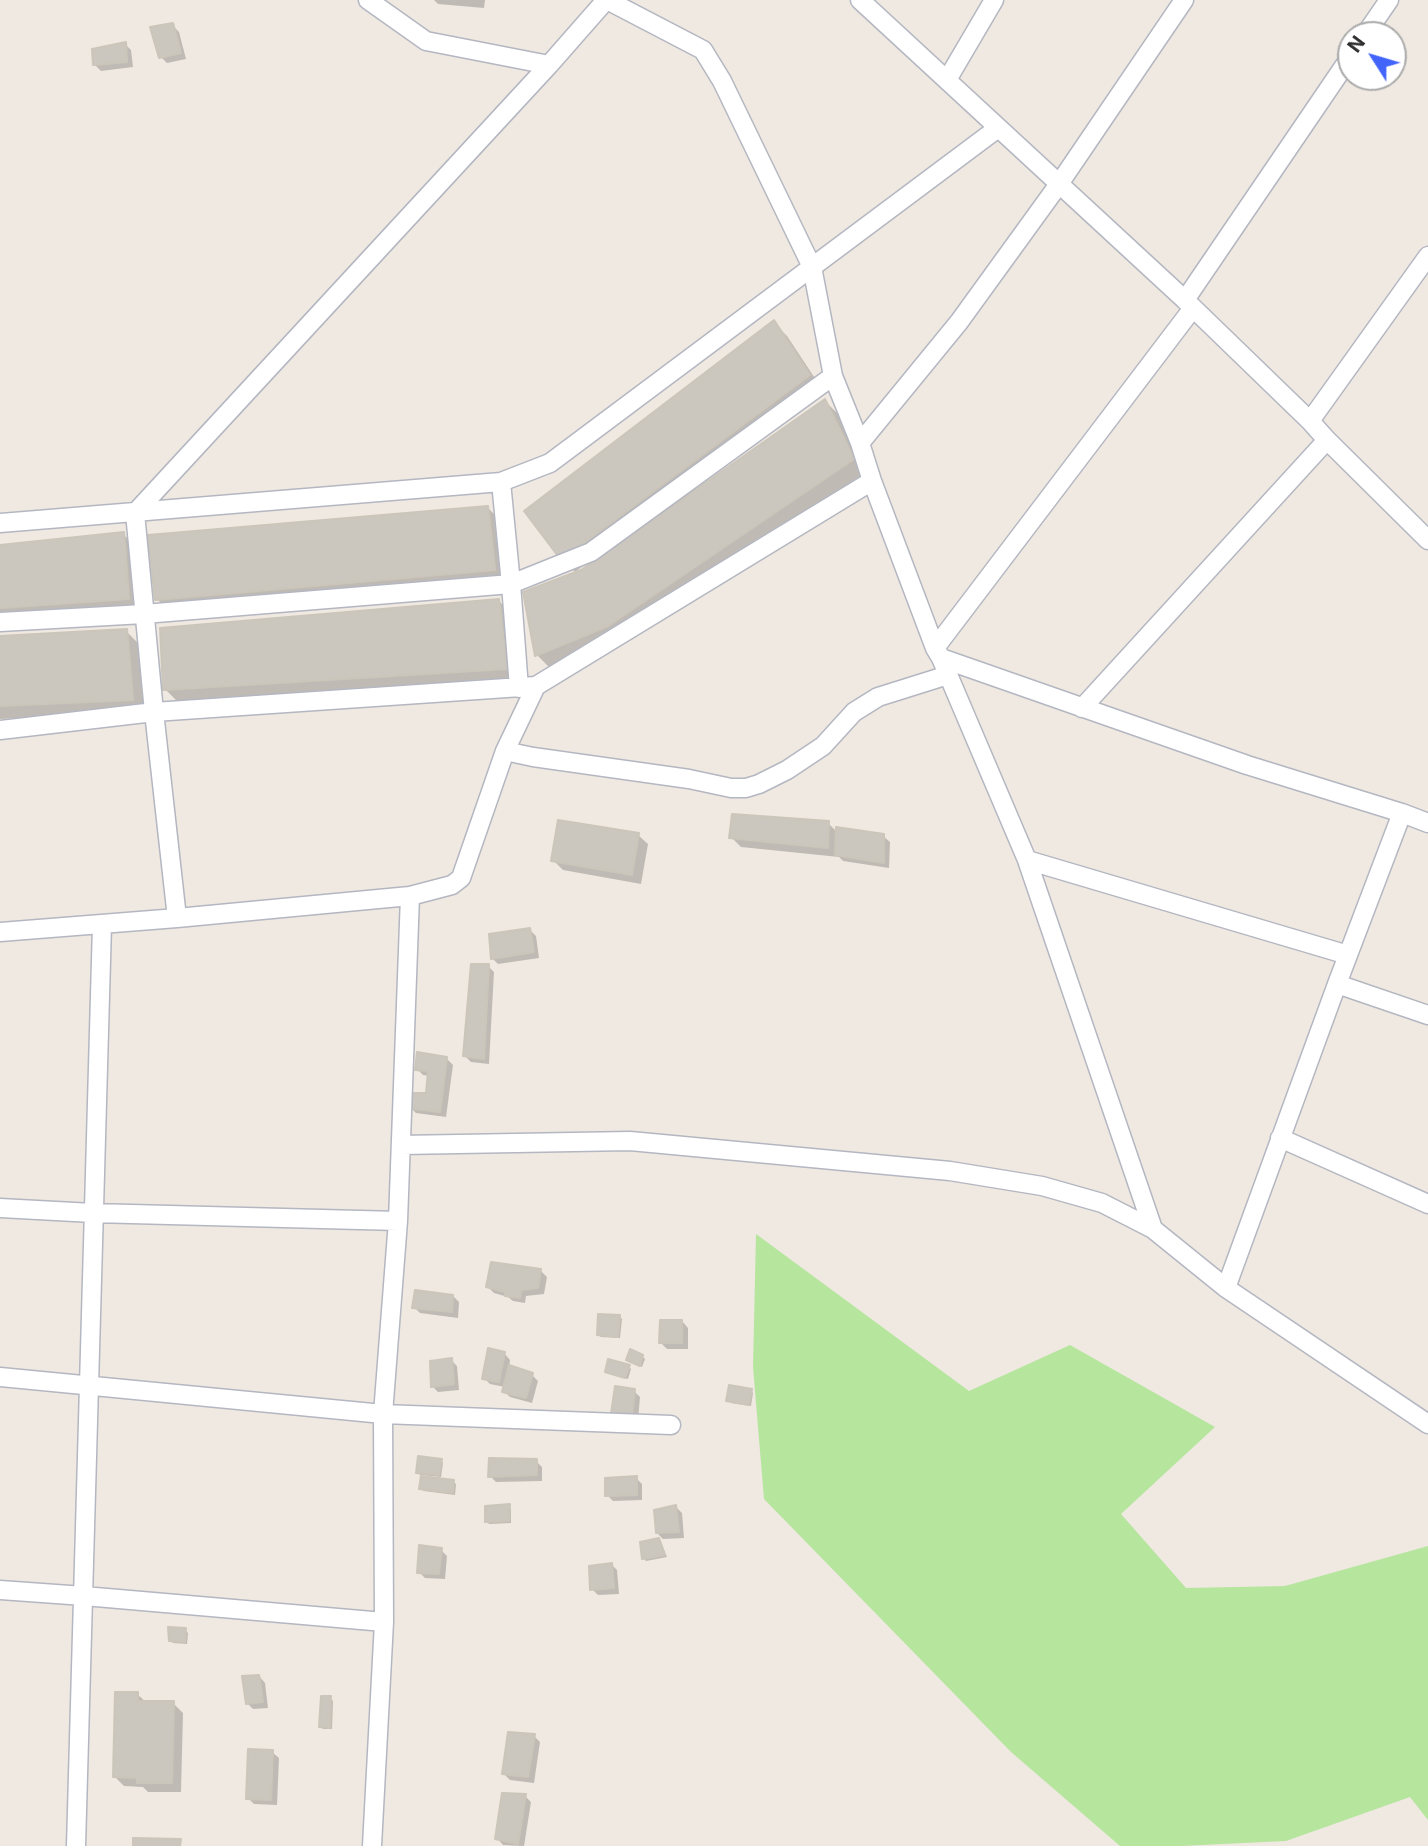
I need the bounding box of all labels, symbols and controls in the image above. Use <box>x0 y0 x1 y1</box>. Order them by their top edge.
north arrow <box>1337 21 1407 91</box>
text: N <box>1343 32 1370 57</box>

